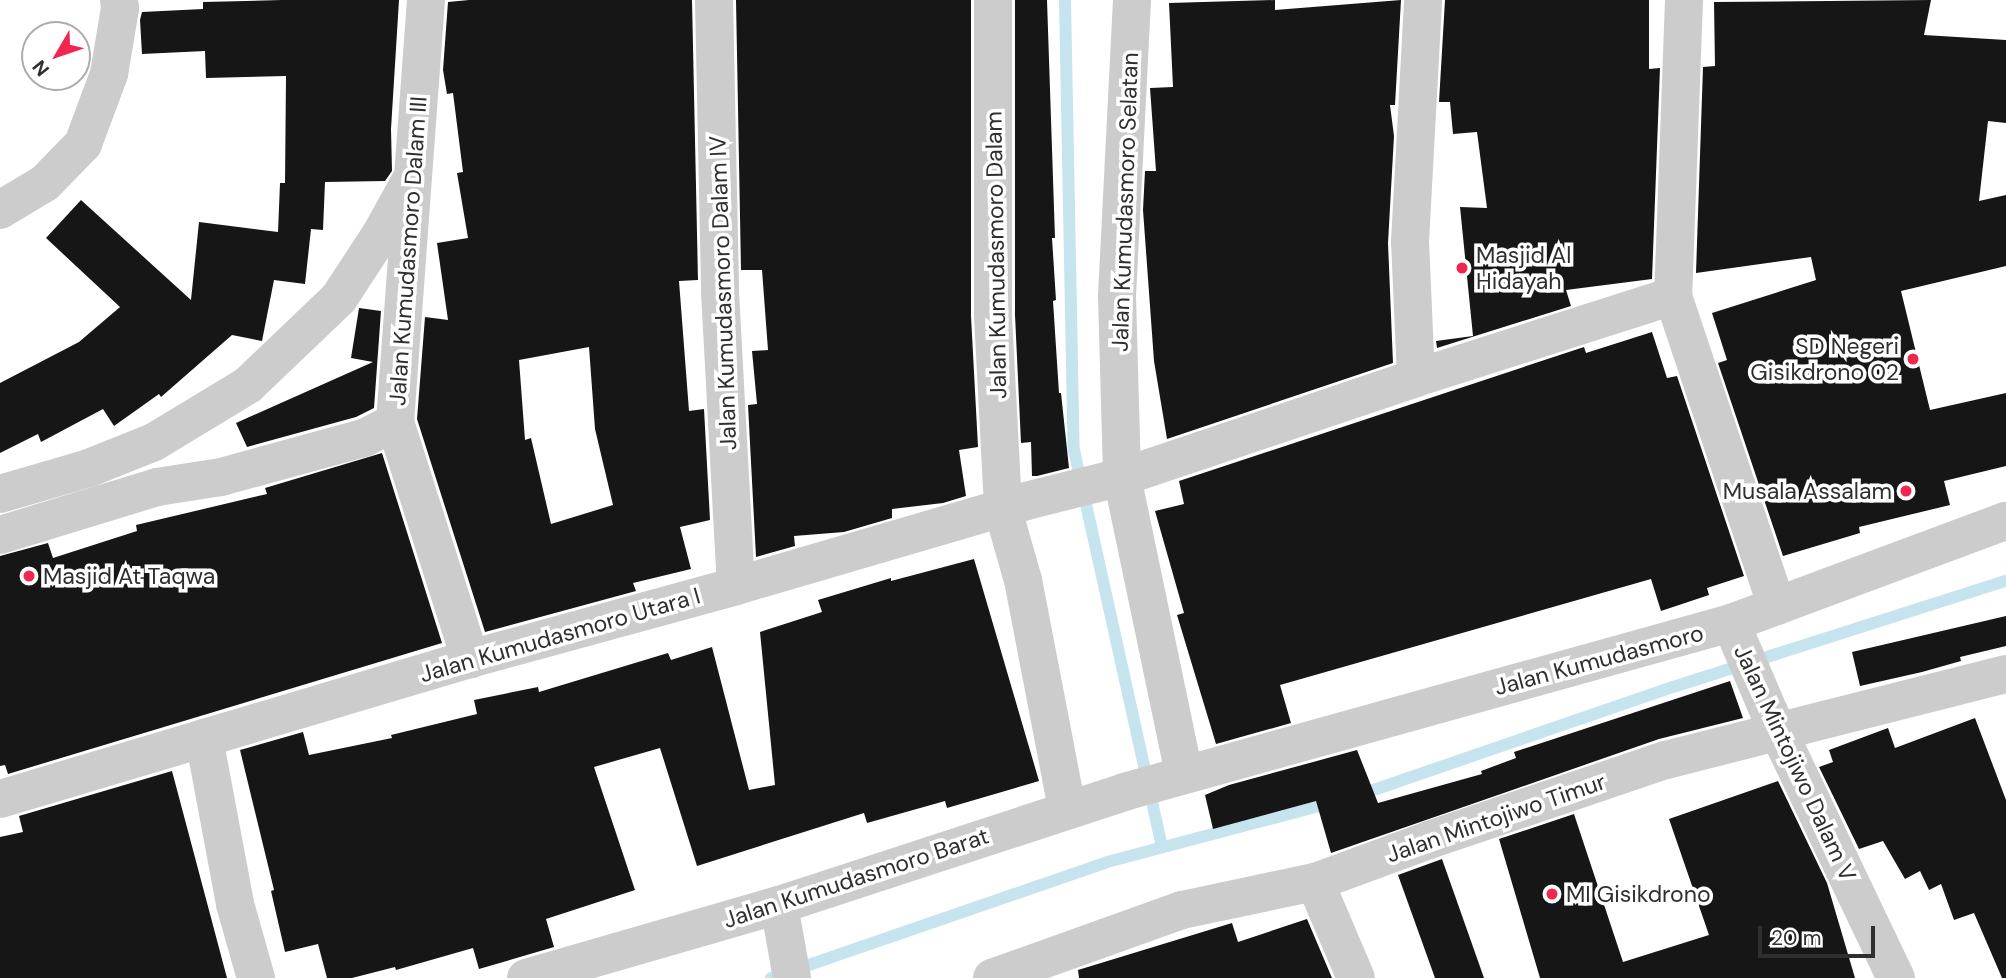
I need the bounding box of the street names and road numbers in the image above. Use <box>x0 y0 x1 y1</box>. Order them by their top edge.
street label: Jalan Kumudasmoro Selatan <box>1106 52 1144 352</box>
street label: Jalan Kumudasmoro Dalam III <box>383 95 433 407</box>
street label: Jalan Kumudasmoro Dalam <box>980 111 1012 399</box>
street label: Jalan Kumudasmoro Dalam IV <box>704 135 742 451</box>
street label: Jalan Kumudasmoro Utara I <box>417 582 703 688</box>
street label: Jalan Kumudasmoro <box>1491 619 1707 701</box>
street label: Jalan Mintojiwo Dalam V <box>1728 641 1862 885</box>
street label: Jalan Mintojiwo Timur <box>1383 768 1609 868</box>
street label: Jalan Kumudasmoro Barat <box>720 822 992 934</box>

